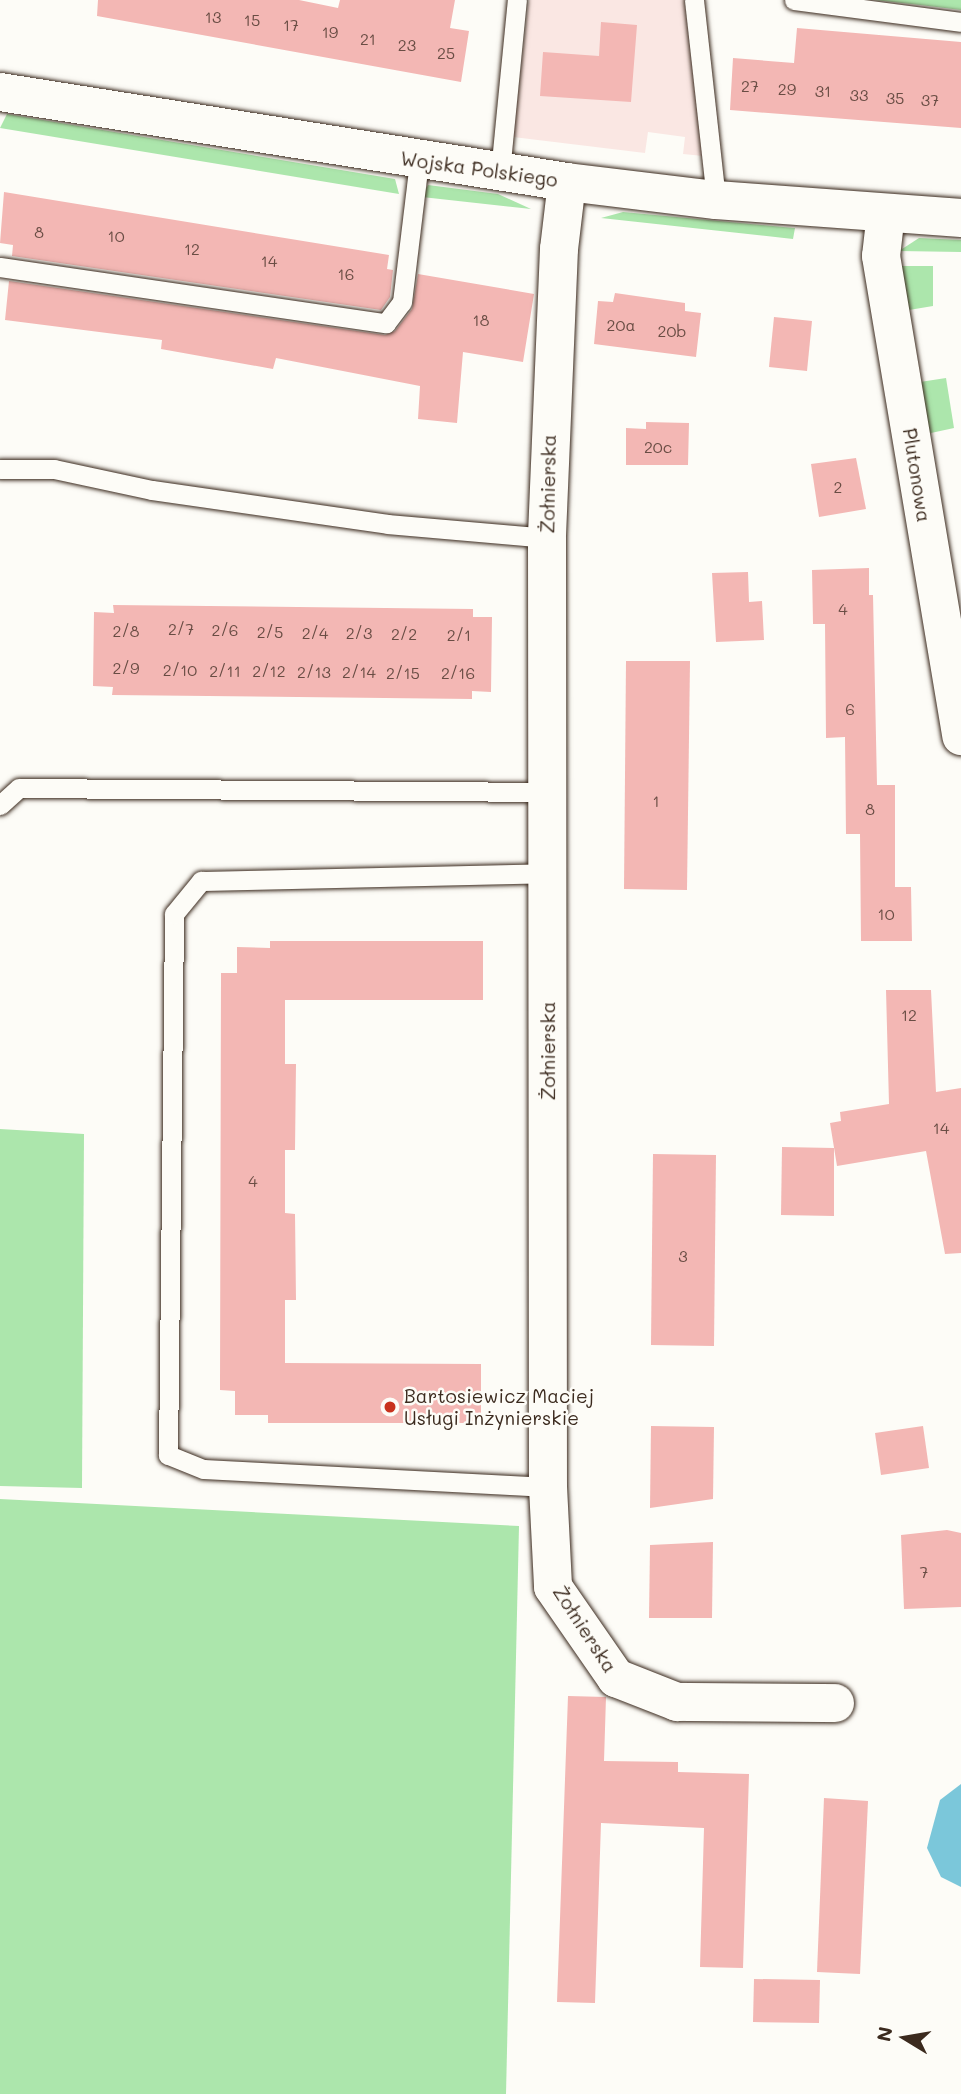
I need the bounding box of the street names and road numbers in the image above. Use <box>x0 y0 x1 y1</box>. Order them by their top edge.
street label: Wojska Polskiego <box>399 147 559 191</box>
street label: Plutonowa <box>898 426 936 524</box>
street label: Żołnierska <box>536 434 560 534</box>
street label: Żołnierska <box>537 1002 559 1100</box>
street label: Żołnierska <box>549 1581 621 1677</box>

